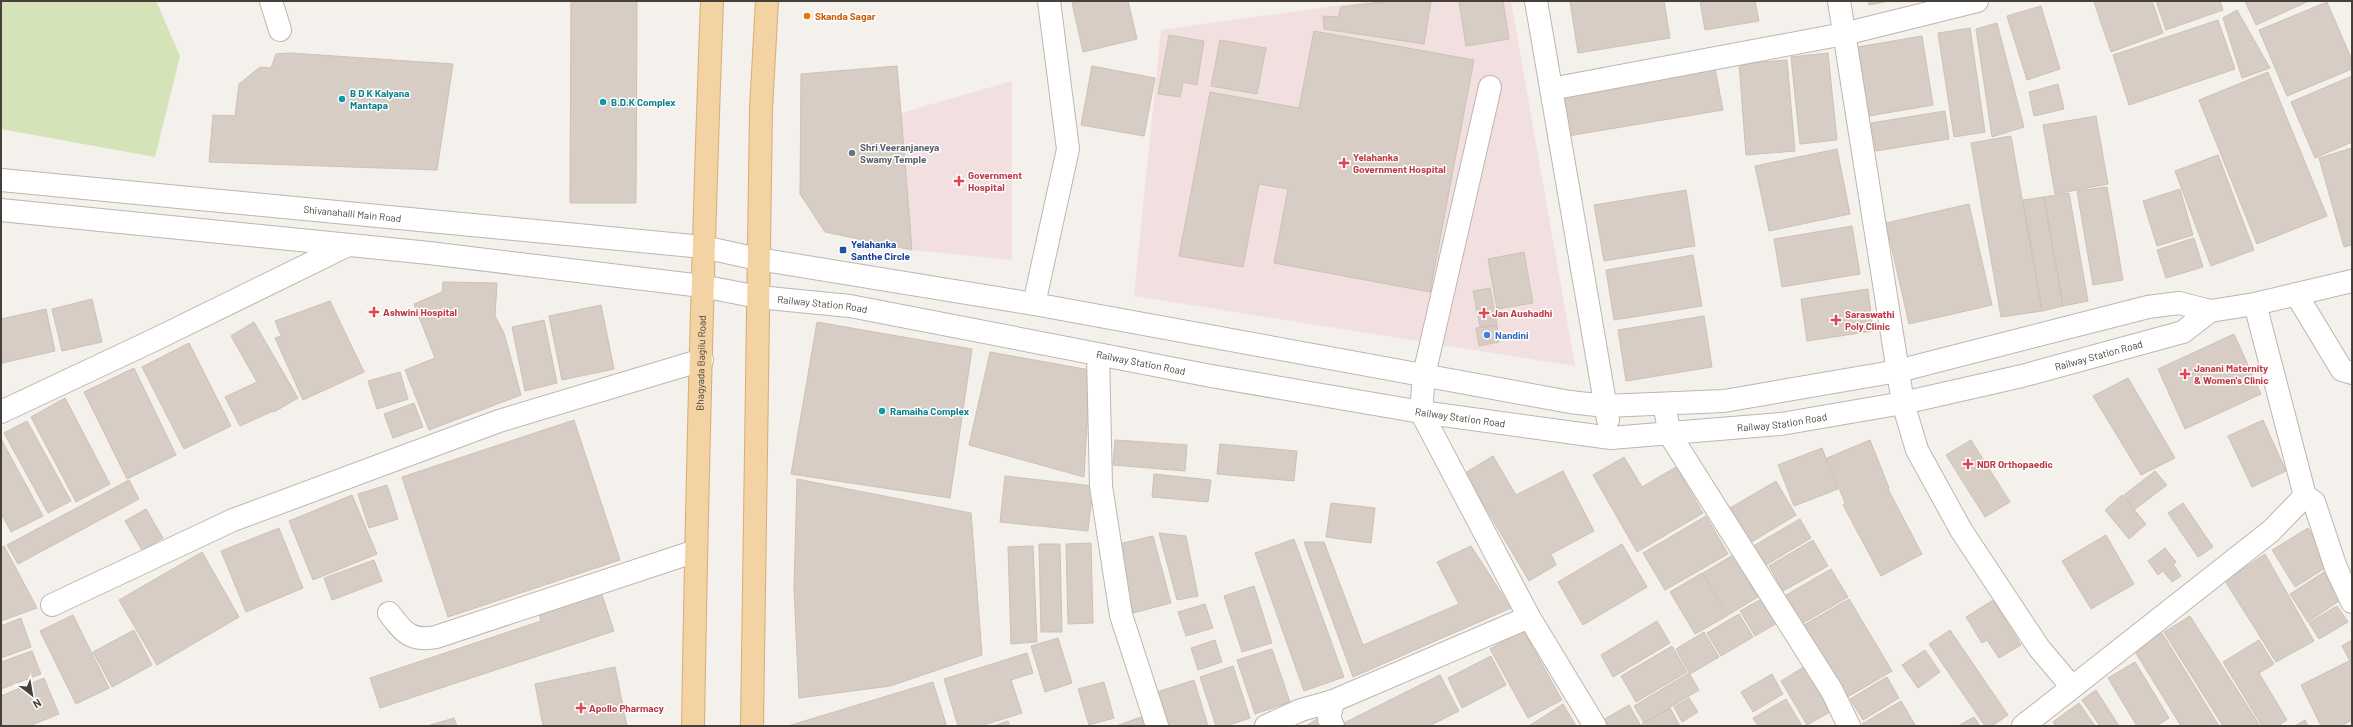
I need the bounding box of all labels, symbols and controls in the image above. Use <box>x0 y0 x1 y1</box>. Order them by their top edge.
place label: Skanda Sagar <box>815 10 876 22</box>
marker: Skanda Sagar <box>802 11 812 21</box>
place label: B D K Kalyana Mantapa <box>350 87 409 111</box>
marker: B D K Kalyana Mantapa <box>337 94 347 104</box>
place label: B.D.K Complex <box>611 96 676 108</box>
marker: B.D.K Complex <box>598 97 608 107</box>
place label: Shri Veeranjaneya Swamy Temple <box>860 141 939 165</box>
marker: Shri Veeranjaneya Swamy Temple <box>847 148 857 158</box>
place label: Yelahanka Government Hospital <box>1353 151 1446 175</box>
marker: Yelahanka Government Hospital <box>1338 157 1350 169</box>
place label: Government Hospital <box>968 169 1022 193</box>
marker: Government Hospital <box>953 175 965 187</box>
street label: Shivanahalli Main Road <box>303 203 402 224</box>
place label: Yelahanka Santhe Circle <box>851 238 910 262</box>
marker: Yelahanka Santhe Circle <box>838 245 848 255</box>
street label: Railway Station Road <box>777 293 869 315</box>
marker: Ashwini Hospital <box>368 306 380 318</box>
place label: Ashwini Hospital <box>383 306 457 318</box>
place label: Jan Aushadhi <box>1492 307 1553 319</box>
marker: Jan Aushadhi <box>1479 308 1489 318</box>
place label: Saraswathi Poly Clinic <box>1845 308 1895 332</box>
marker: Saraswathi Poly Clinic <box>1830 314 1842 326</box>
street label: Bhagyada Bagilu Road <box>693 315 708 411</box>
place label: Nandini <box>1495 329 1529 341</box>
marker: Nandini <box>1482 330 1492 340</box>
street label: Railway Station Road <box>2053 337 2144 373</box>
street label: Railway Station Road <box>1095 348 1187 377</box>
place label: Janani Maternity & Women's Clinic <box>2194 362 2269 386</box>
marker: Janani Maternity & Women's Clinic <box>2179 368 2191 380</box>
place label: Ramaiha Complex <box>890 405 970 417</box>
street label: Railway Station Road <box>1414 405 1506 429</box>
marker: Ramaiha Complex <box>877 406 887 416</box>
street label: Railway Station Road <box>1737 410 1828 434</box>
marker: NDR Orthopaedic <box>1962 458 1974 470</box>
place label: NDR Orthopaedic <box>1977 458 2053 470</box>
north arrow <box>12 675 52 715</box>
text: N <box>31 697 44 711</box>
place label: Apollo Pharmacy <box>589 702 664 714</box>
marker: Apollo Pharmacy <box>576 703 586 713</box>

